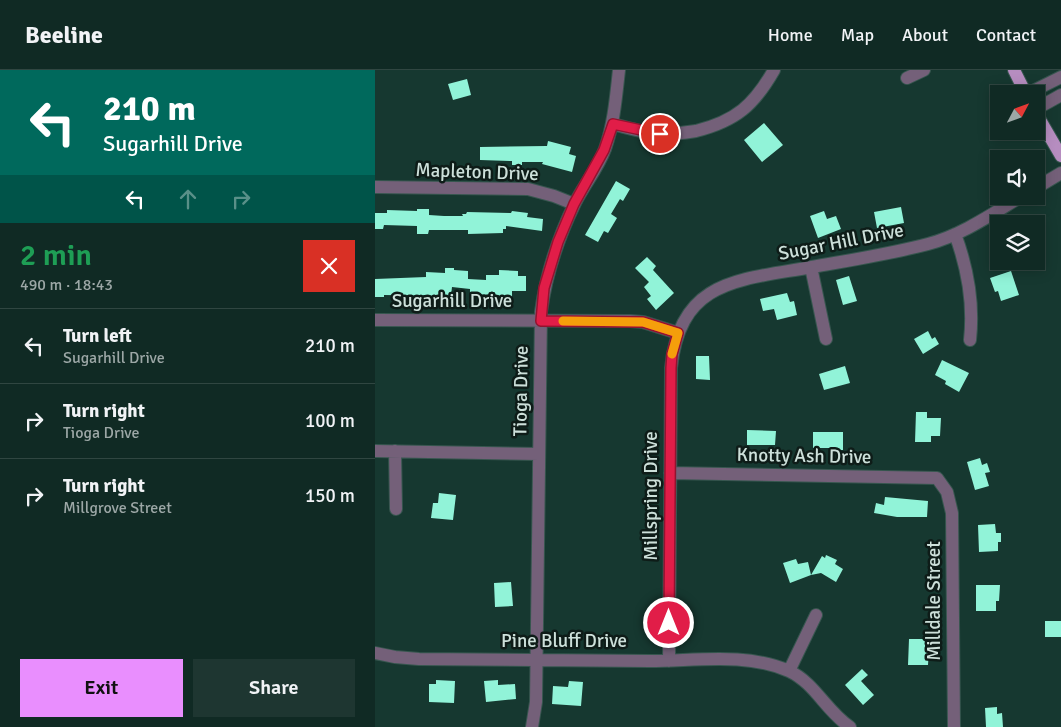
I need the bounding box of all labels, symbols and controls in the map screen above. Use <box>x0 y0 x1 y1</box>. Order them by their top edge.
text: Beeline <box>25 20 103 50</box>
text: Home <box>768 24 813 46</box>
text: Map <box>841 24 874 46</box>
text: About <box>902 24 948 46</box>
text: Contact <box>976 24 1036 46</box>
north arrow <box>990 85 1045 140</box>
map controls <box>990 85 1045 270</box>
text: 210 m <box>103 87 196 130</box>
icon: left <box>20 90 85 155</box>
pin <box>639 113 681 155</box>
icon: arrive <box>646 120 674 148</box>
text: Sugarhill Drive <box>103 130 243 157</box>
button: sound <box>990 150 1045 205</box>
street label: Mapleton Drive <box>415 158 539 186</box>
icon: left <box>121 185 149 213</box>
icon: ahead <box>174 185 202 213</box>
icon: right <box>227 185 255 213</box>
button: layers <box>990 215 1045 270</box>
street label: Sugar Hill Drive <box>776 218 906 266</box>
text: 2 min <box>20 237 92 274</box>
button: close <box>303 240 355 292</box>
text: 490 m · 18:43 <box>20 275 113 295</box>
street label: Sugarhill Drive <box>392 289 512 313</box>
text: Turn left <box>63 324 132 348</box>
icon: left <box>20 332 48 360</box>
text: 210 m <box>305 334 355 358</box>
street label: Tioga Drive <box>508 345 534 437</box>
text: Sugarhill Drive <box>63 348 165 368</box>
text: Turn right <box>63 399 145 423</box>
icon: right <box>20 407 48 435</box>
text: 100 m <box>305 409 355 433</box>
text: Tioga Drive <box>63 423 139 443</box>
street label: Millspring Drive <box>639 431 663 561</box>
street label: Knotty Ash Drive <box>736 443 872 469</box>
text: Turn right <box>63 474 145 498</box>
icon: right <box>20 482 48 510</box>
text: 150 m <box>305 484 355 508</box>
text: Millgrove Street <box>63 498 172 518</box>
street label: Milldale Street <box>922 541 946 661</box>
position arrow <box>642 596 694 648</box>
street label: Pine Bluff Drive <box>501 629 627 653</box>
button: Exit <box>20 659 183 717</box>
button: Share <box>193 659 355 717</box>

